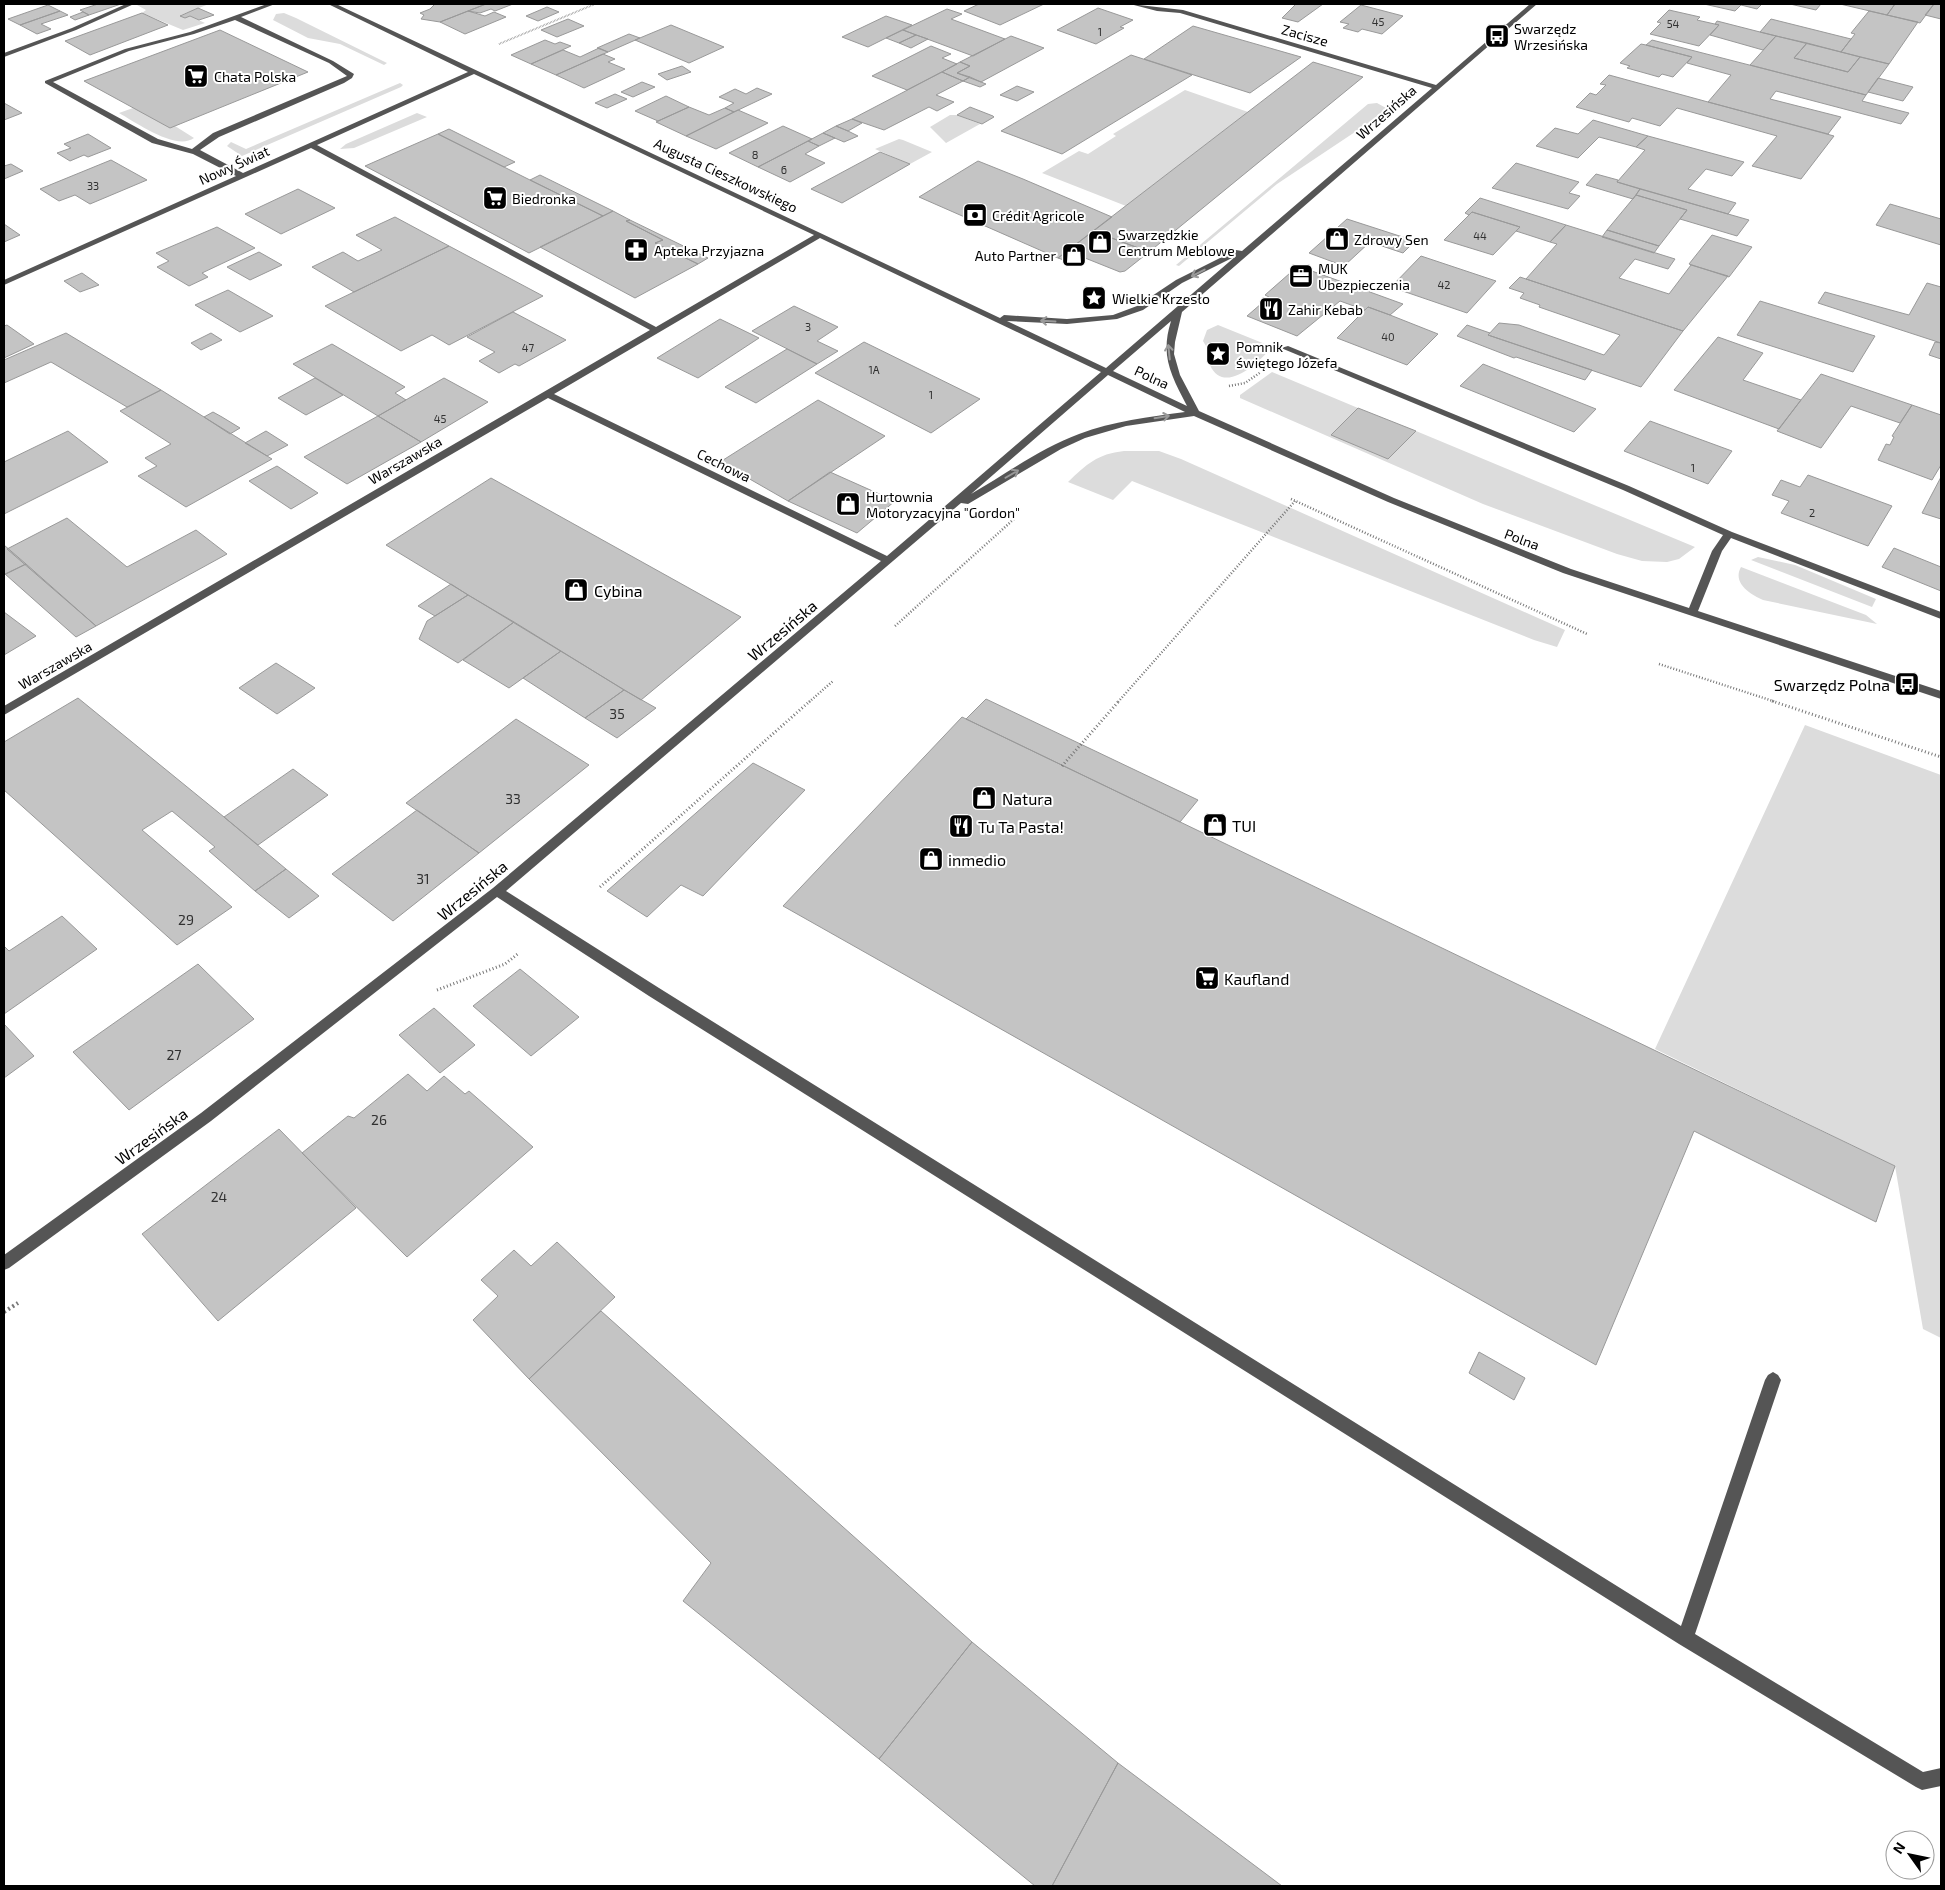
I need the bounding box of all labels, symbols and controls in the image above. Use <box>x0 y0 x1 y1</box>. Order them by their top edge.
house number: 45 <box>1372 15 1384 28</box>
house number: 54 <box>1667 17 1680 30</box>
street label: Zacisze <box>1280 20 1330 50</box>
place label: Swarzędz Wrzesińska <box>1514 20 1588 53</box>
bus stop icon: Swarzędz Wrzesińska <box>1484 23 1510 49</box>
house number: 1 <box>1098 25 1102 38</box>
supermarket icon: Chata Polska <box>183 63 209 89</box>
place label: Chata Polska <box>214 68 296 85</box>
street label: Wrzesińska <box>1352 81 1420 143</box>
street label: Augusta Cieszkowskiego <box>652 134 800 216</box>
street label: Nowy Świat <box>196 142 272 188</box>
house number: 8 <box>752 148 758 161</box>
house number: 6 <box>781 163 787 176</box>
house number: 33 <box>87 179 99 192</box>
supermarket icon: Biedronka <box>482 185 508 211</box>
place label: Biedronka <box>512 190 576 207</box>
bank icon: Crédit Agricole <box>962 202 988 228</box>
place label: Crédit Agricole <box>992 207 1085 224</box>
place label: Swarzędzkie Centrum Meblowe <box>1118 226 1235 259</box>
shop icon: Zdrowy Sen <box>1324 226 1350 252</box>
shop icon: Swarzędzkie Centrum Meblowe <box>1087 229 1113 255</box>
house number: 44 <box>1473 229 1487 242</box>
place label: Zdrowy Sen <box>1354 231 1429 248</box>
pharmacy icon: Apteka Przyjazna <box>623 237 649 263</box>
place label: Apteka Przyjazna <box>654 242 764 259</box>
shop icon: Auto Partner <box>1061 242 1087 268</box>
place label: Auto Partner <box>975 247 1056 264</box>
place label: MUK Ubezpieczenia <box>1318 260 1410 293</box>
office icon: MUK Ubezpieczenia <box>1288 263 1314 289</box>
one-way arrow <box>1191 269 1206 278</box>
house number: 42 <box>1438 278 1450 291</box>
place icon: Wielkie Krzesło <box>1081 285 1107 311</box>
place label: Wielkie Krzesło <box>1112 290 1210 307</box>
restaurant icon: Zahir Kebab <box>1258 296 1284 322</box>
place label: Zahir Kebab <box>1288 301 1363 318</box>
one-way arrow <box>1040 316 1056 325</box>
house number: 3 <box>805 320 811 333</box>
house number: 40 <box>1381 330 1395 343</box>
place label: Pomnik świętego Józefa <box>1236 338 1337 371</box>
house number: 47 <box>522 341 535 354</box>
place icon: Pomnik świętego Józefa <box>1205 341 1231 367</box>
one-way arrow <box>1164 345 1174 361</box>
street label: Polna <box>1132 362 1172 392</box>
house number: 1A <box>868 363 880 376</box>
house number: 1 <box>929 388 933 401</box>
house number: 45 <box>434 412 446 425</box>
one-way arrow <box>1154 412 1170 422</box>
street label: Warszawska <box>365 432 445 488</box>
street label: Cechowa <box>694 445 754 485</box>
house number: 1 <box>1691 461 1695 474</box>
one-way arrow <box>1005 469 1019 479</box>
place label: Hurtownia Motoryzacyjna "Gordon" <box>866 488 1020 521</box>
shop icon: Hurtownia Motoryzacyjna "Gordon" <box>835 491 861 517</box>
house number: 2 <box>1809 506 1815 519</box>
street label: Polna <box>1502 525 1542 553</box>
shop icon: Cybina <box>563 577 589 603</box>
place label: Cybina <box>594 581 643 600</box>
street label: Wrzesińska <box>744 596 820 664</box>
street label: Warszawska <box>15 637 95 693</box>
bus stop icon: Swarzędz Polna <box>1894 671 1920 697</box>
place label: Swarzędz Polna <box>1774 675 1890 694</box>
house number: 35 <box>609 705 625 722</box>
shop icon: Natura <box>971 785 997 811</box>
place label: Natura <box>1002 789 1052 808</box>
house number: 33 <box>505 790 521 807</box>
shop icon: TUI <box>1202 812 1228 838</box>
restaurant icon: Tu Ta Pasta! <box>948 813 974 839</box>
place label: TUI <box>1232 816 1256 835</box>
place label: Tu Ta Pasta! <box>978 817 1064 836</box>
shop icon: inmedio <box>918 846 944 872</box>
place label: inmedio <box>948 850 1006 869</box>
street label: Wrzesińska <box>433 856 511 924</box>
house number: 31 <box>416 870 430 887</box>
house number: 29 <box>178 911 194 928</box>
supermarket icon: Kaufland <box>1194 965 1220 991</box>
place label: Kaufland <box>1224 969 1289 988</box>
house number: 27 <box>166 1046 182 1063</box>
street label: Wrzesińska <box>111 1103 191 1169</box>
house number: 26 <box>371 1111 387 1128</box>
house number: 24 <box>211 1188 227 1205</box>
north arrow <box>1885 1830 1935 1880</box>
text: N <box>1889 1839 1909 1857</box>

